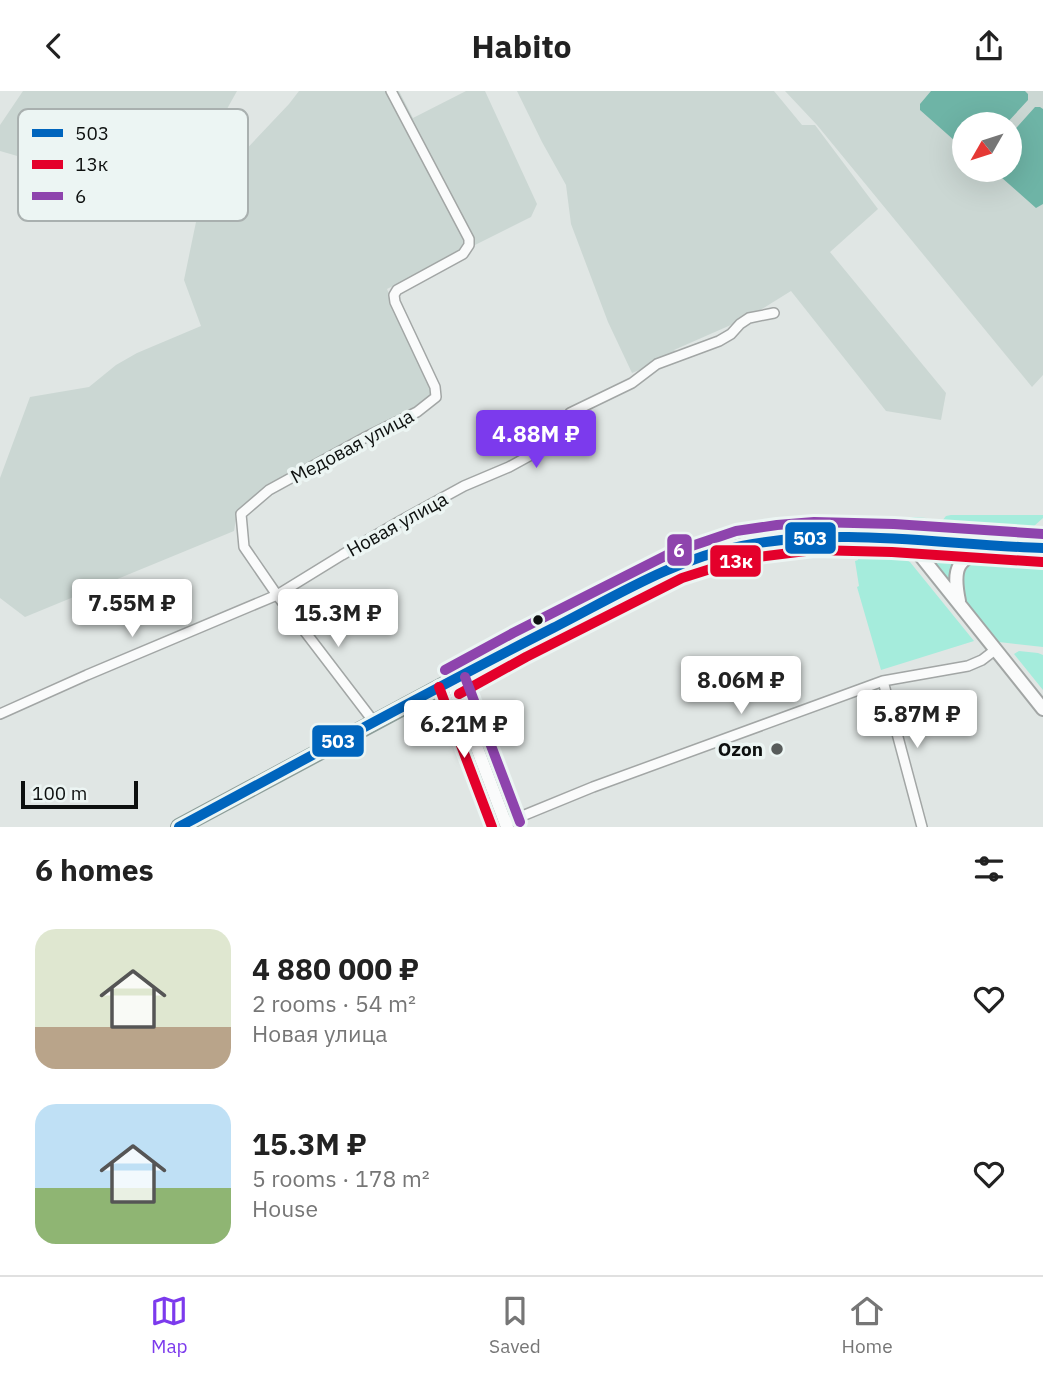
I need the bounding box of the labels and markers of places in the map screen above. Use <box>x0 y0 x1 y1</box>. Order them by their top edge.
pin: 4.88M ₽ <box>471 411 601 470</box>
pin: 7.55M ₽ <box>67 580 197 639</box>
pin: 15.3M ₽ <box>273 589 403 649</box>
unlabelled marker <box>531 613 545 627</box>
pin: 8.06M ₽ <box>676 657 806 716</box>
pin: 5.87M ₽ <box>852 691 982 750</box>
pin: 6.21M ₽ <box>399 701 529 760</box>
place label: Ozon <box>718 737 763 761</box>
marker: Ozon <box>769 741 785 757</box>

